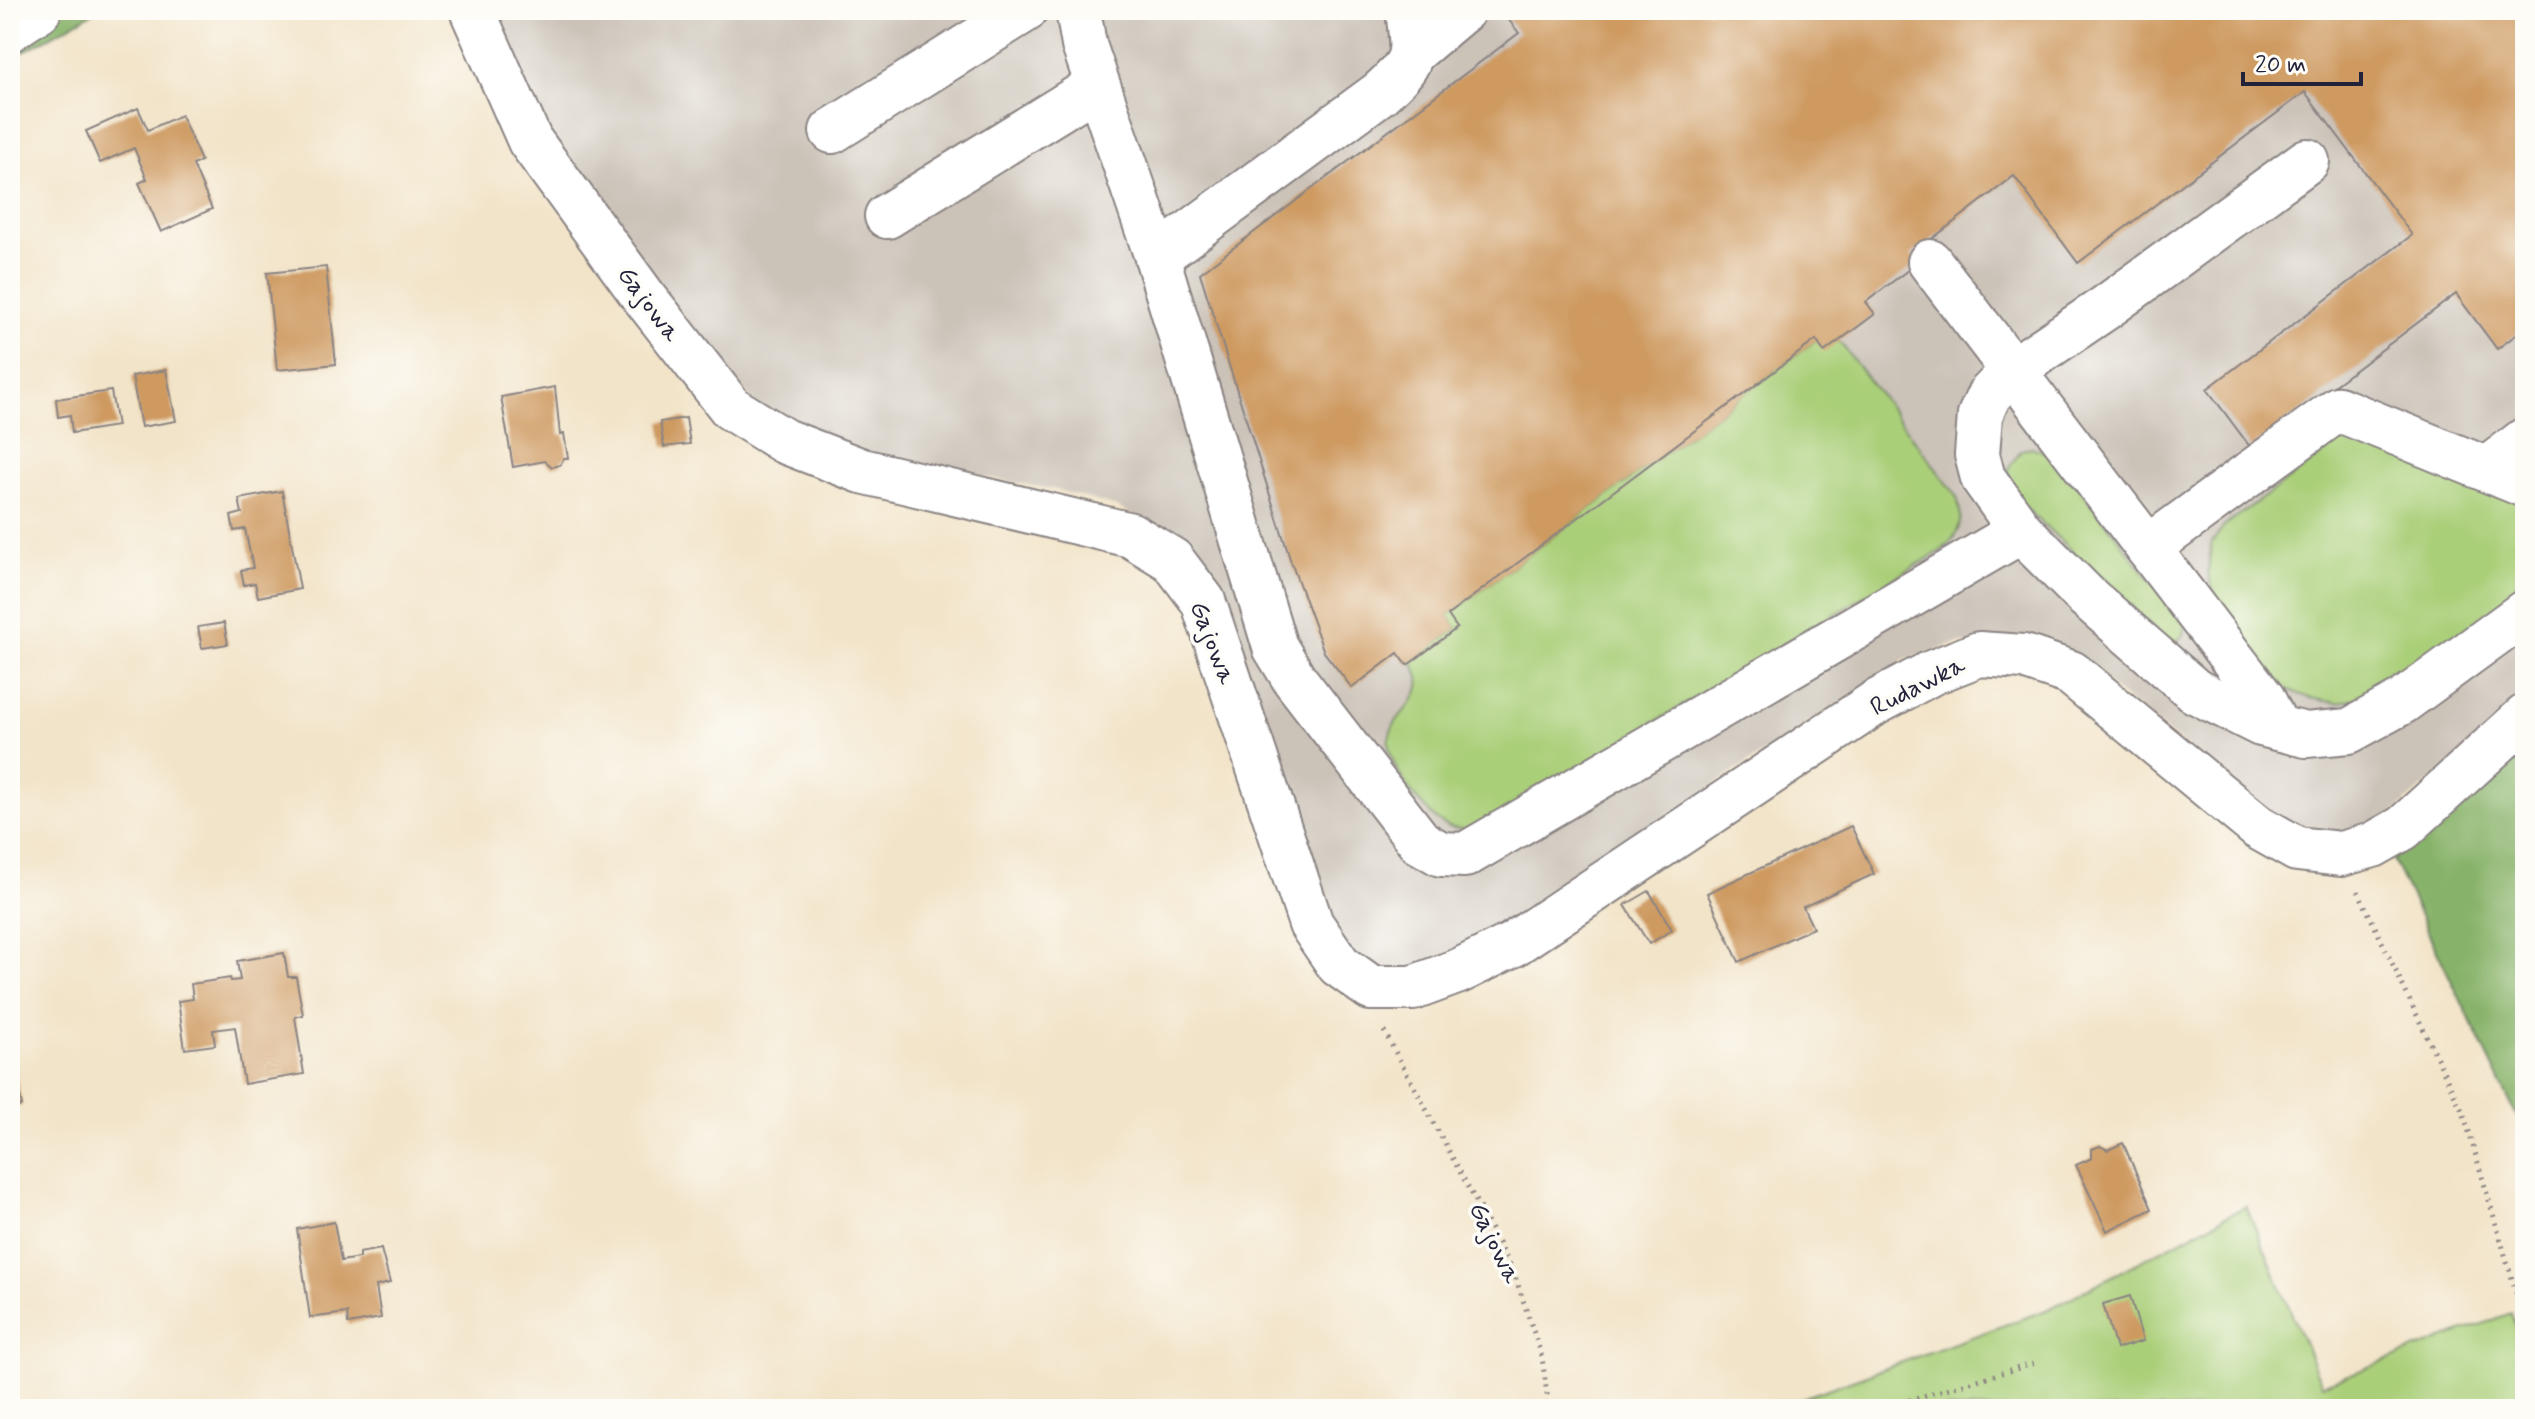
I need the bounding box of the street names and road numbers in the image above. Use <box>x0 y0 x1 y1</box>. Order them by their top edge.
street label: Gajowa <box>609 259 688 349</box>
street label: Gajowa <box>1181 596 1244 689</box>
street label: Rudawka <box>1865 648 1971 725</box>
street label: Gajowa <box>1460 1197 1529 1290</box>

